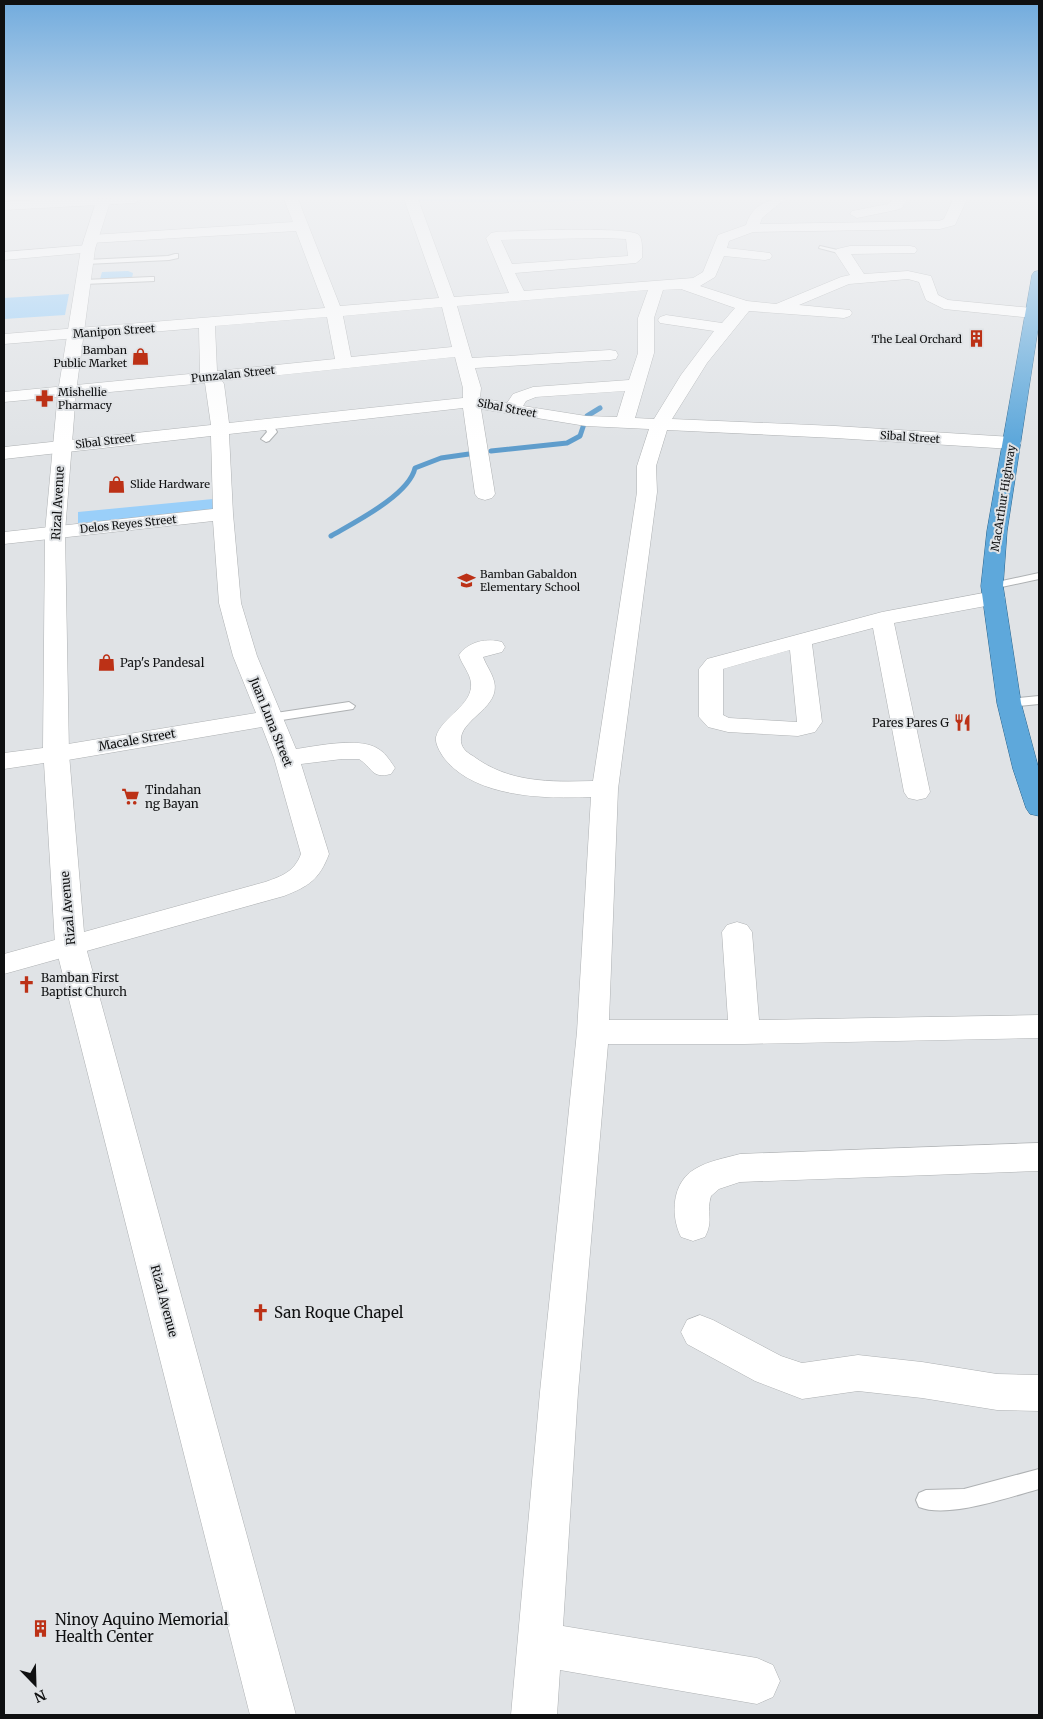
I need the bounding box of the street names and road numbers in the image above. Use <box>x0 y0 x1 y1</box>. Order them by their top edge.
street label: Manipon Street <box>72 321 156 341</box>
street label: Punzalan Street <box>190 363 276 385</box>
street label: Sibal Street <box>476 395 538 421</box>
street label: Sibal Street <box>880 428 941 446</box>
street label: Sibal Street <box>74 430 136 452</box>
street label: MacArthur Highway <box>988 443 1018 552</box>
street label: Rizal Avenue <box>48 466 67 540</box>
street label: Delos Reyes Street <box>79 512 178 536</box>
street label: Juan Luna Street <box>246 674 296 769</box>
street label: Macale Street <box>97 725 177 754</box>
street label: Rizal Avenue <box>57 870 78 946</box>
street label: Rizal Avenue <box>148 1263 181 1339</box>

